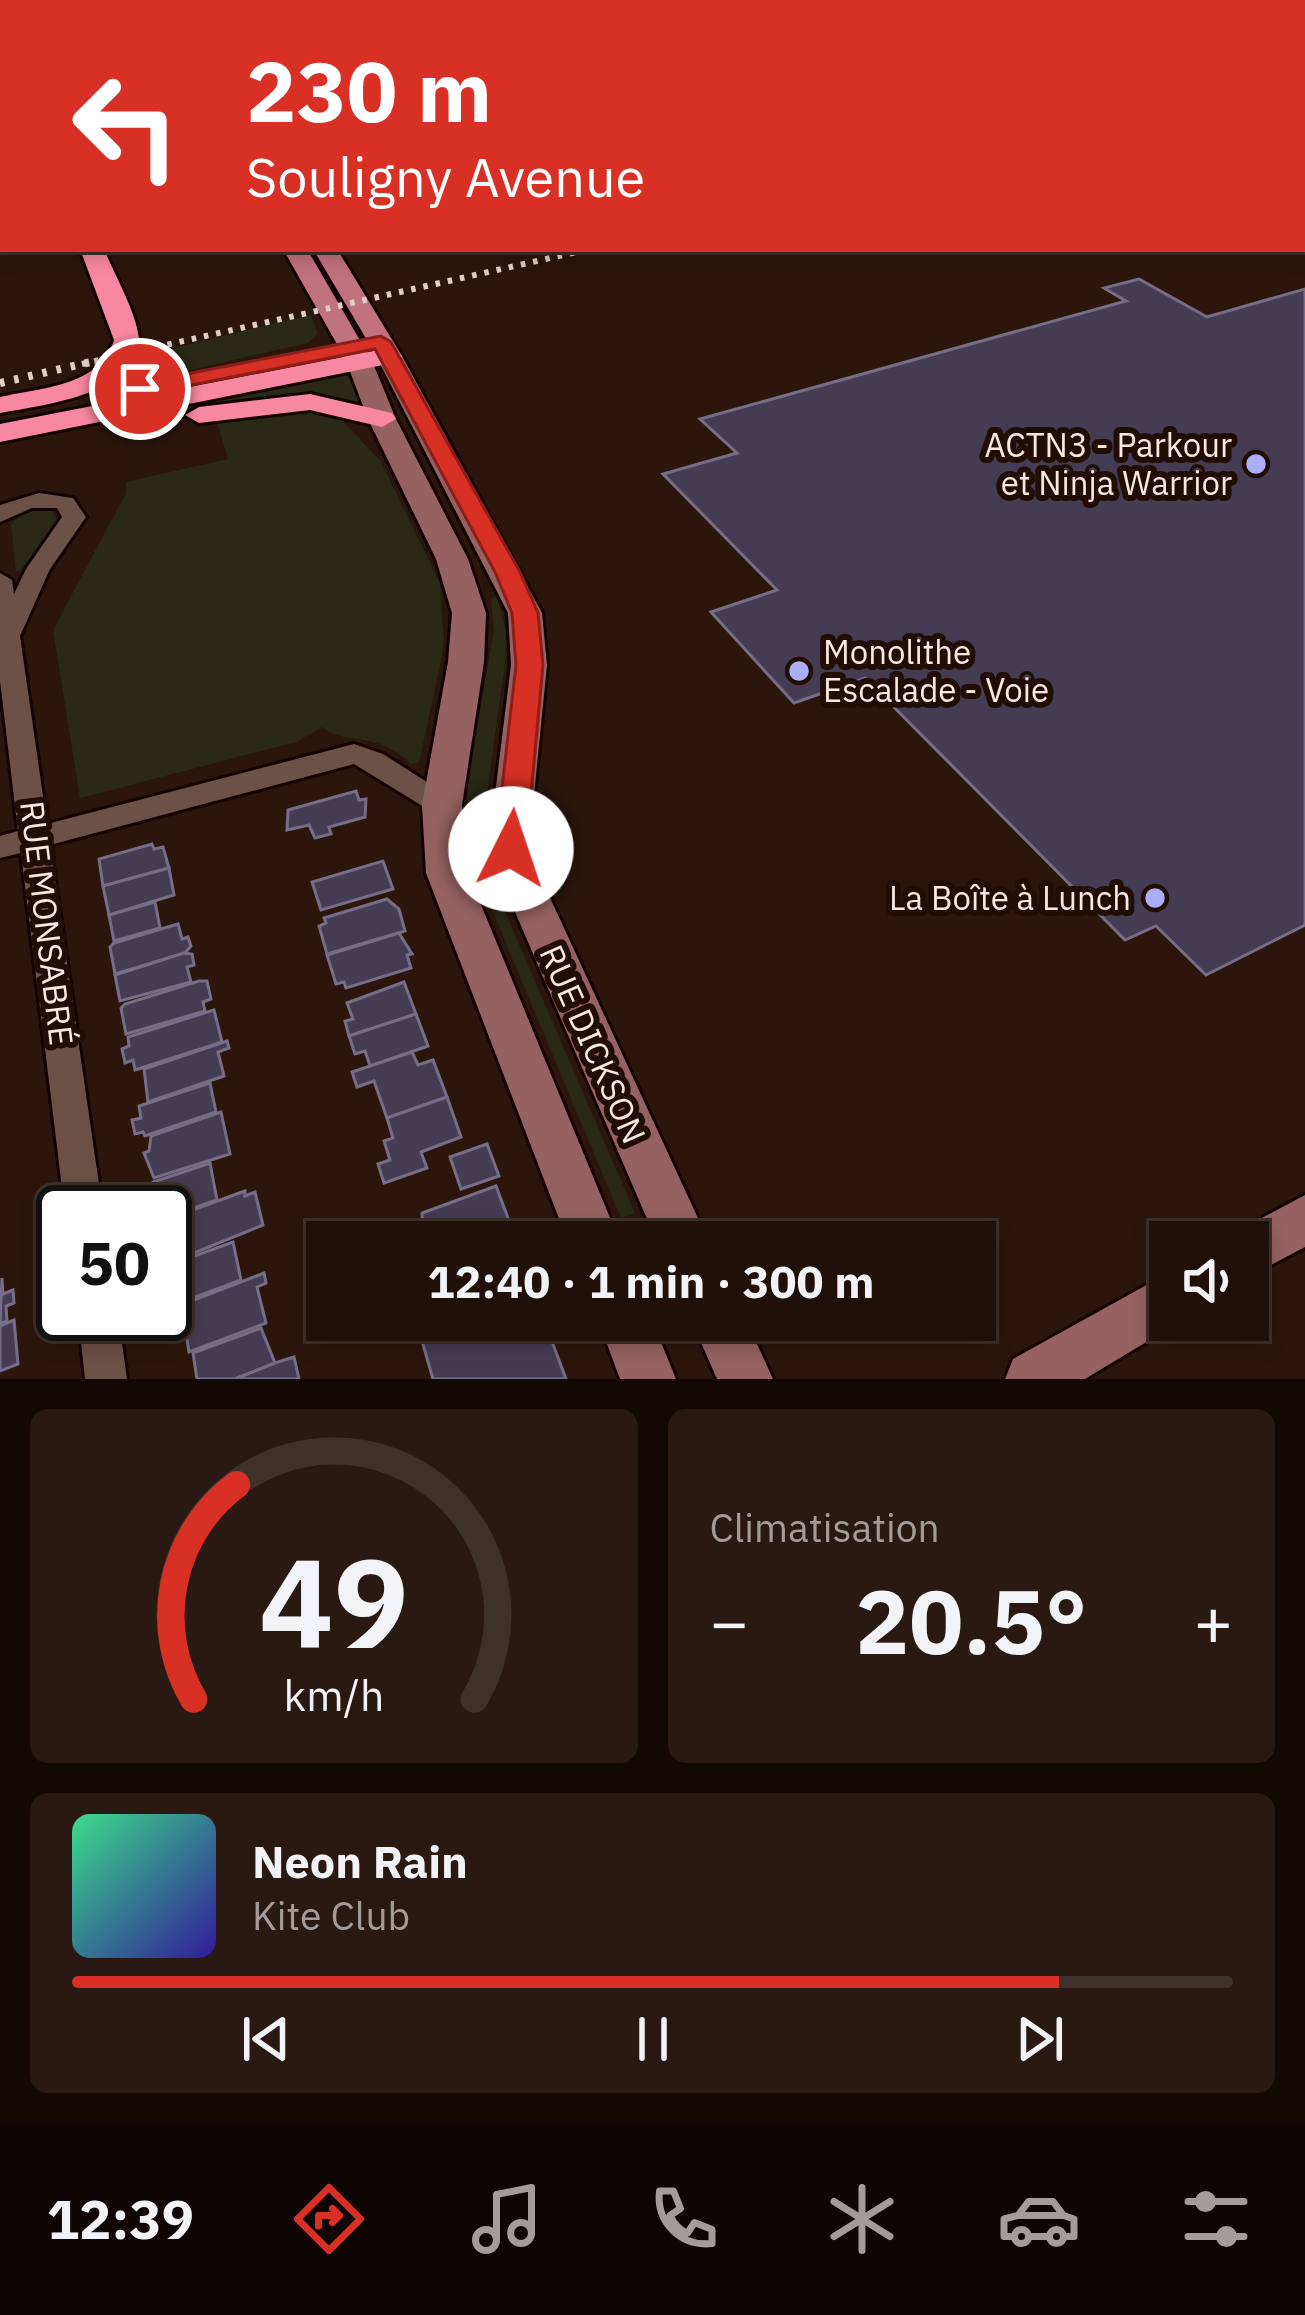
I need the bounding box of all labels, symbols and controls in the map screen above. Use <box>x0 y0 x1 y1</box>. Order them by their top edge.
text: 230 m <box>246 36 492 145</box>
icon: left <box>48 48 204 204</box>
text: Souligny Avenue <box>246 142 645 212</box>
pin <box>89 338 191 440</box>
icon: arrive <box>107 356 173 422</box>
place label: ACTN3 - Parkour et Ninja Warrior <box>985 423 1232 504</box>
marker: ACTN3 - Parkour et Ninja Warrior <box>1243 451 1269 477</box>
place label: Monolithe Escalade - Voie <box>823 630 1049 711</box>
marker: Monolithe Escalade - Voie <box>786 658 812 684</box>
position arrow <box>448 786 574 912</box>
street label: RUE MONSABRÉ <box>11 798 84 1048</box>
place label: La Boîte à Lunch <box>889 876 1131 919</box>
marker: La Boîte à Lunch <box>1142 885 1168 911</box>
street label: RUE DICKSON <box>531 938 656 1150</box>
speed limit sign: 50 <box>36 1185 192 1341</box>
map controls <box>1149 1221 1269 1341</box>
button: sound <box>1149 1221 1269 1341</box>
text: 12:40 · 1 min · 300 m <box>428 1252 874 1310</box>
text: Climatisation <box>710 1502 940 1553</box>
text: 49 <box>259 1520 409 1682</box>
text: 20.5° <box>855 1562 1087 1679</box>
text: − <box>710 1578 749 1664</box>
text: + <box>1193 1578 1233 1664</box>
text: km/h <box>283 1667 384 1723</box>
text: Neon Rain <box>252 1832 468 1890</box>
text: Kite Club <box>252 1890 410 1941</box>
icon: previous <box>233 2006 299 2072</box>
icon: pause <box>620 2006 686 2072</box>
icon: next <box>1007 2006 1073 2072</box>
icon: directions <box>287 2177 371 2261</box>
icon: music <box>465 2177 549 2261</box>
icon: phone <box>642 2177 726 2261</box>
icon: climate <box>820 2177 904 2261</box>
icon: car <box>997 2177 1081 2261</box>
icon: filters <box>1174 2177 1258 2261</box>
text: 12:39 <box>47 2184 194 2254</box>

